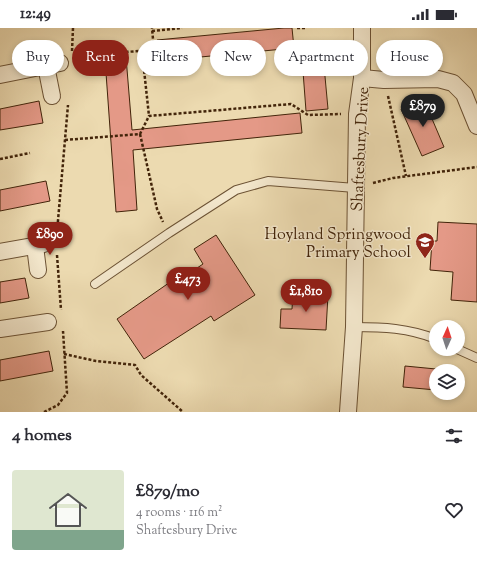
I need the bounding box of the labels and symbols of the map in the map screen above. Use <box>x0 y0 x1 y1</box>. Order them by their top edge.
street label: Shaftesbury Drive <box>347 86 376 212</box>
pin: £879 <box>399 94 447 128</box>
pin: £890 <box>26 222 74 256</box>
place label: Hoyland Springwood Primary School <box>264 224 412 265</box>
school or university icon: Hoyland Springwood Primary School <box>414 231 436 259</box>
pin: £473 <box>164 267 212 301</box>
pin: £1,810 <box>273 279 339 313</box>
north arrow <box>429 320 465 356</box>

